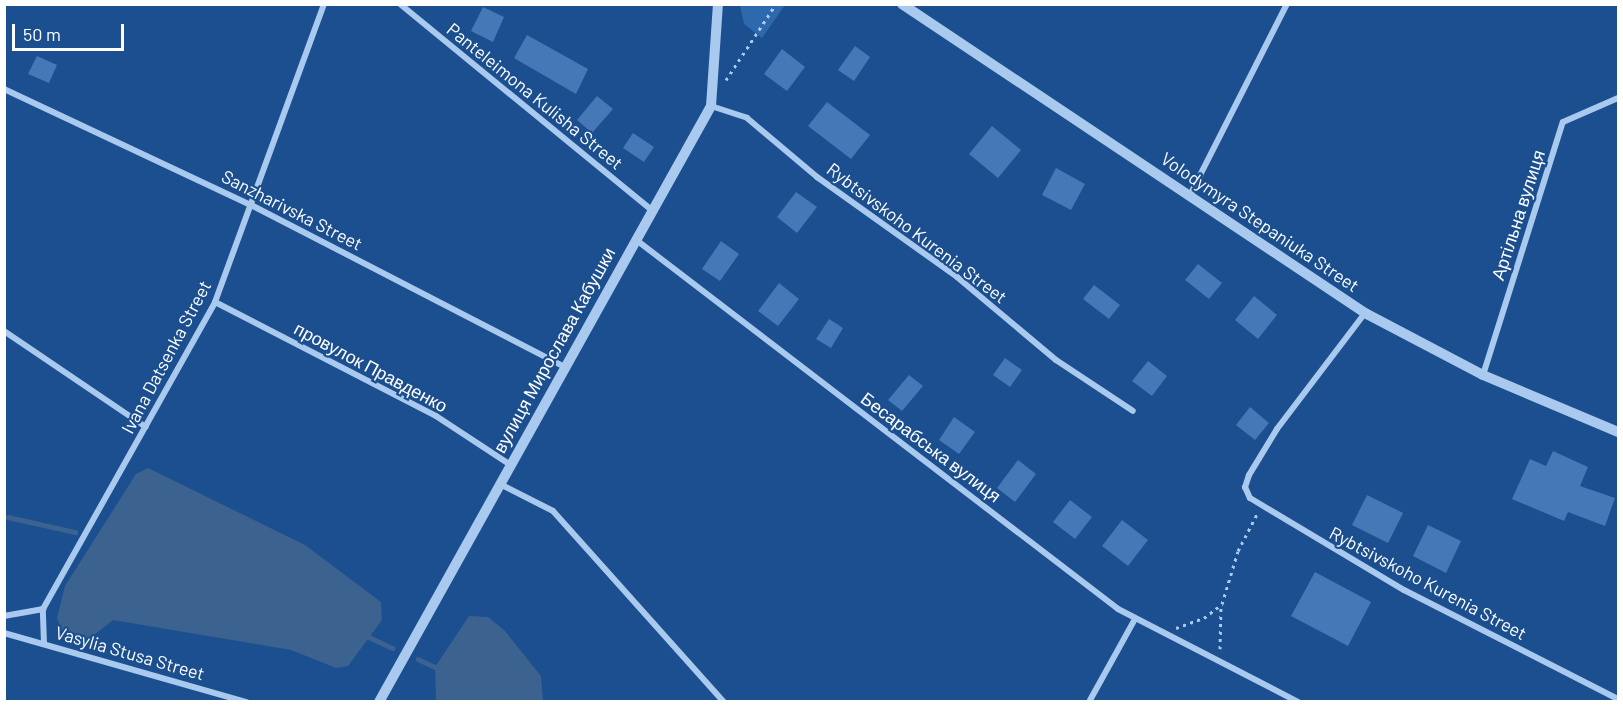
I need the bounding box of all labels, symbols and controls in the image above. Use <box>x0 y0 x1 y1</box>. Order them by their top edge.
scale bar <box>15 12 128 50</box>
street label: Panteleimona Kulisha Street <box>443 18 627 174</box>
text: 50 m <box>23 23 61 45</box>
street label: Артільна вулиця <box>1487 147 1549 283</box>
street label: Volodymyra Stepaniuka Street <box>1157 148 1363 296</box>
street label: Rybtsivskoho Kurenia Street <box>823 158 1011 308</box>
street label: Sanzharivska Street <box>218 165 366 255</box>
street label: вулиця Мирослава Кабушки <box>488 244 620 456</box>
street label: Ivana Datsenka Street <box>117 277 215 437</box>
street label: провулок Правденко <box>291 317 451 417</box>
street label: Бесарабська вулиця <box>857 387 1005 507</box>
street label: Rybtsivskoho Kurenia Street <box>1326 522 1530 644</box>
street label: Vasylia Stusa Street <box>53 621 207 685</box>

